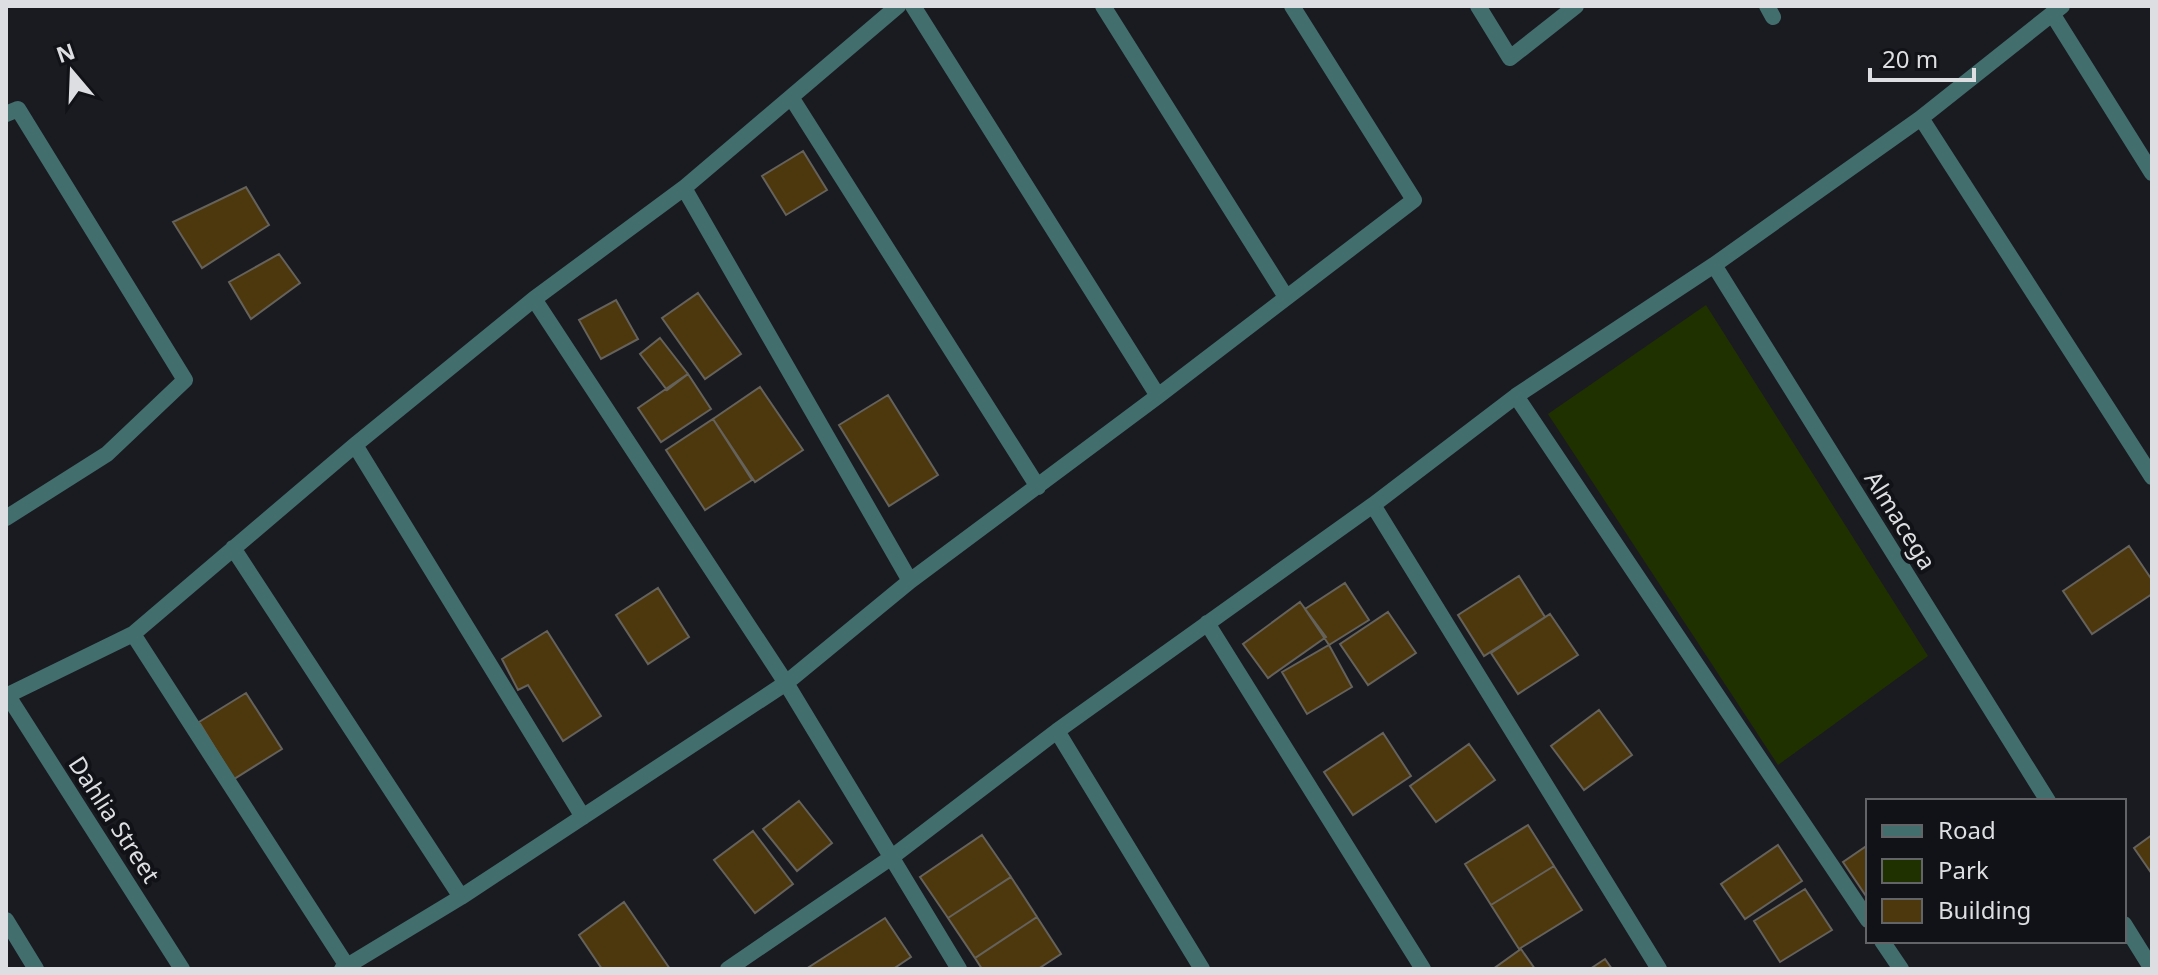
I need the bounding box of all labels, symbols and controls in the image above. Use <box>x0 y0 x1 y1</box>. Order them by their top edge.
north arrow <box>32 32 112 112</box>
scale bar <box>1870 32 1974 82</box>
text: N <box>52 35 79 69</box>
text: 20 m <box>1882 42 1938 75</box>
street label: Almacega <box>1858 464 1944 576</box>
street label: Dahlia Street <box>62 749 168 889</box>
legend <box>1866 799 2126 943</box>
text: Road <box>1938 813 1996 846</box>
text: Park <box>1938 853 1989 886</box>
text: Building <box>1938 893 2031 926</box>

